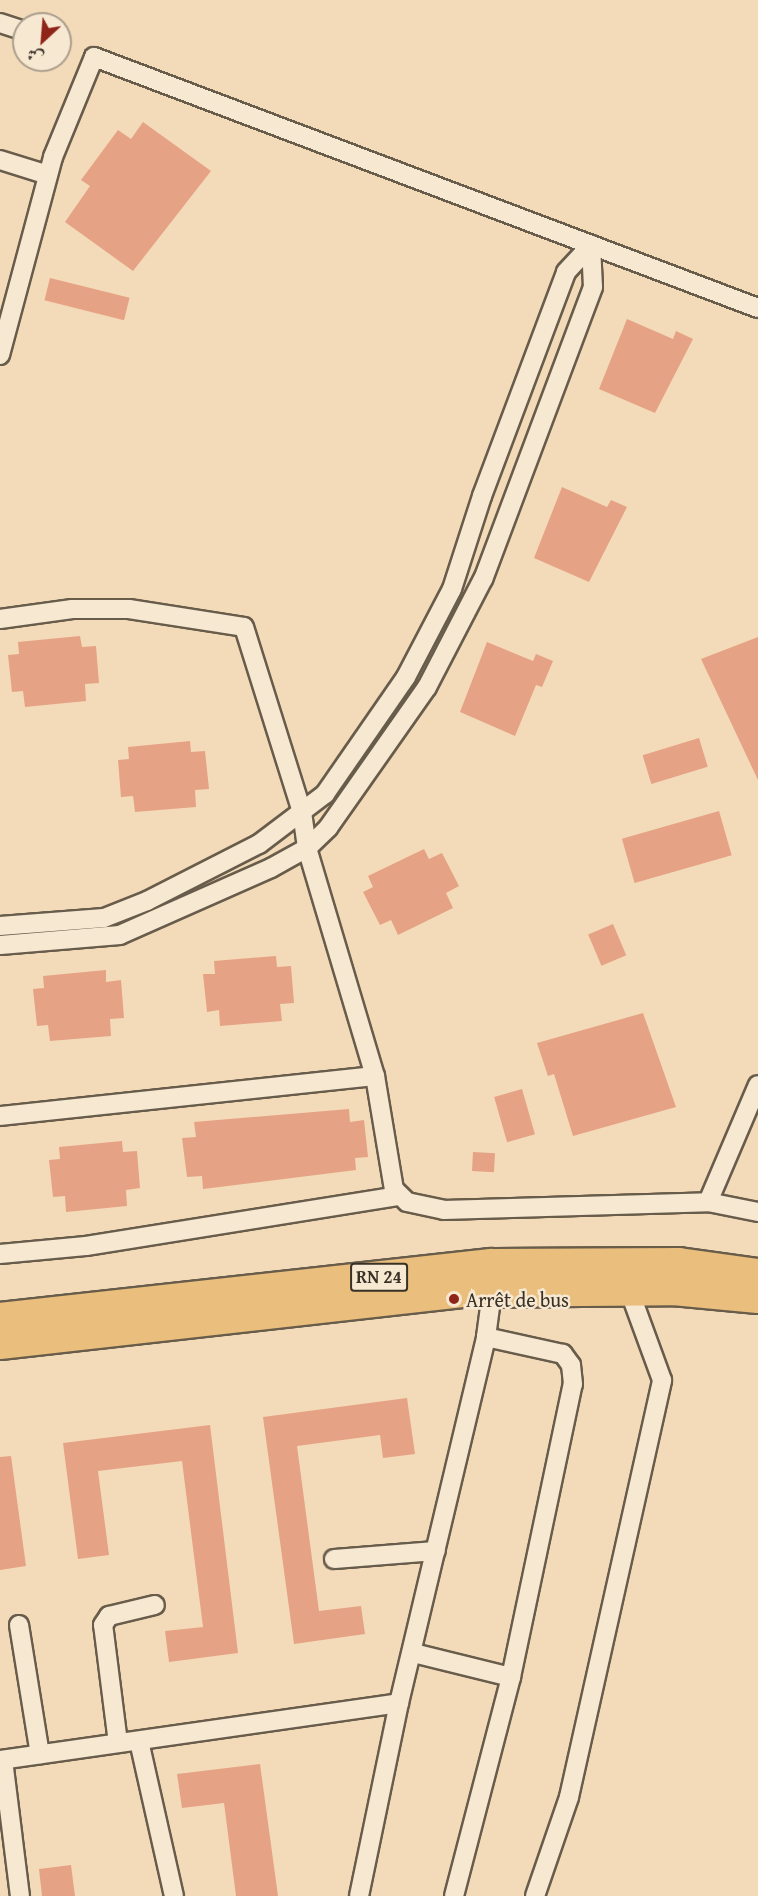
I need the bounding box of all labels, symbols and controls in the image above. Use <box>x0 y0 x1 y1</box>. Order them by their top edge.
north arrow <box>12 12 72 72</box>
text: ش <box>23 42 47 71</box>
road number: RN 24 <box>349 1262 409 1292</box>
place label: Arrêt de bus <box>466 1287 569 1311</box>
marker: Arrêt de bus <box>447 1292 461 1306</box>

